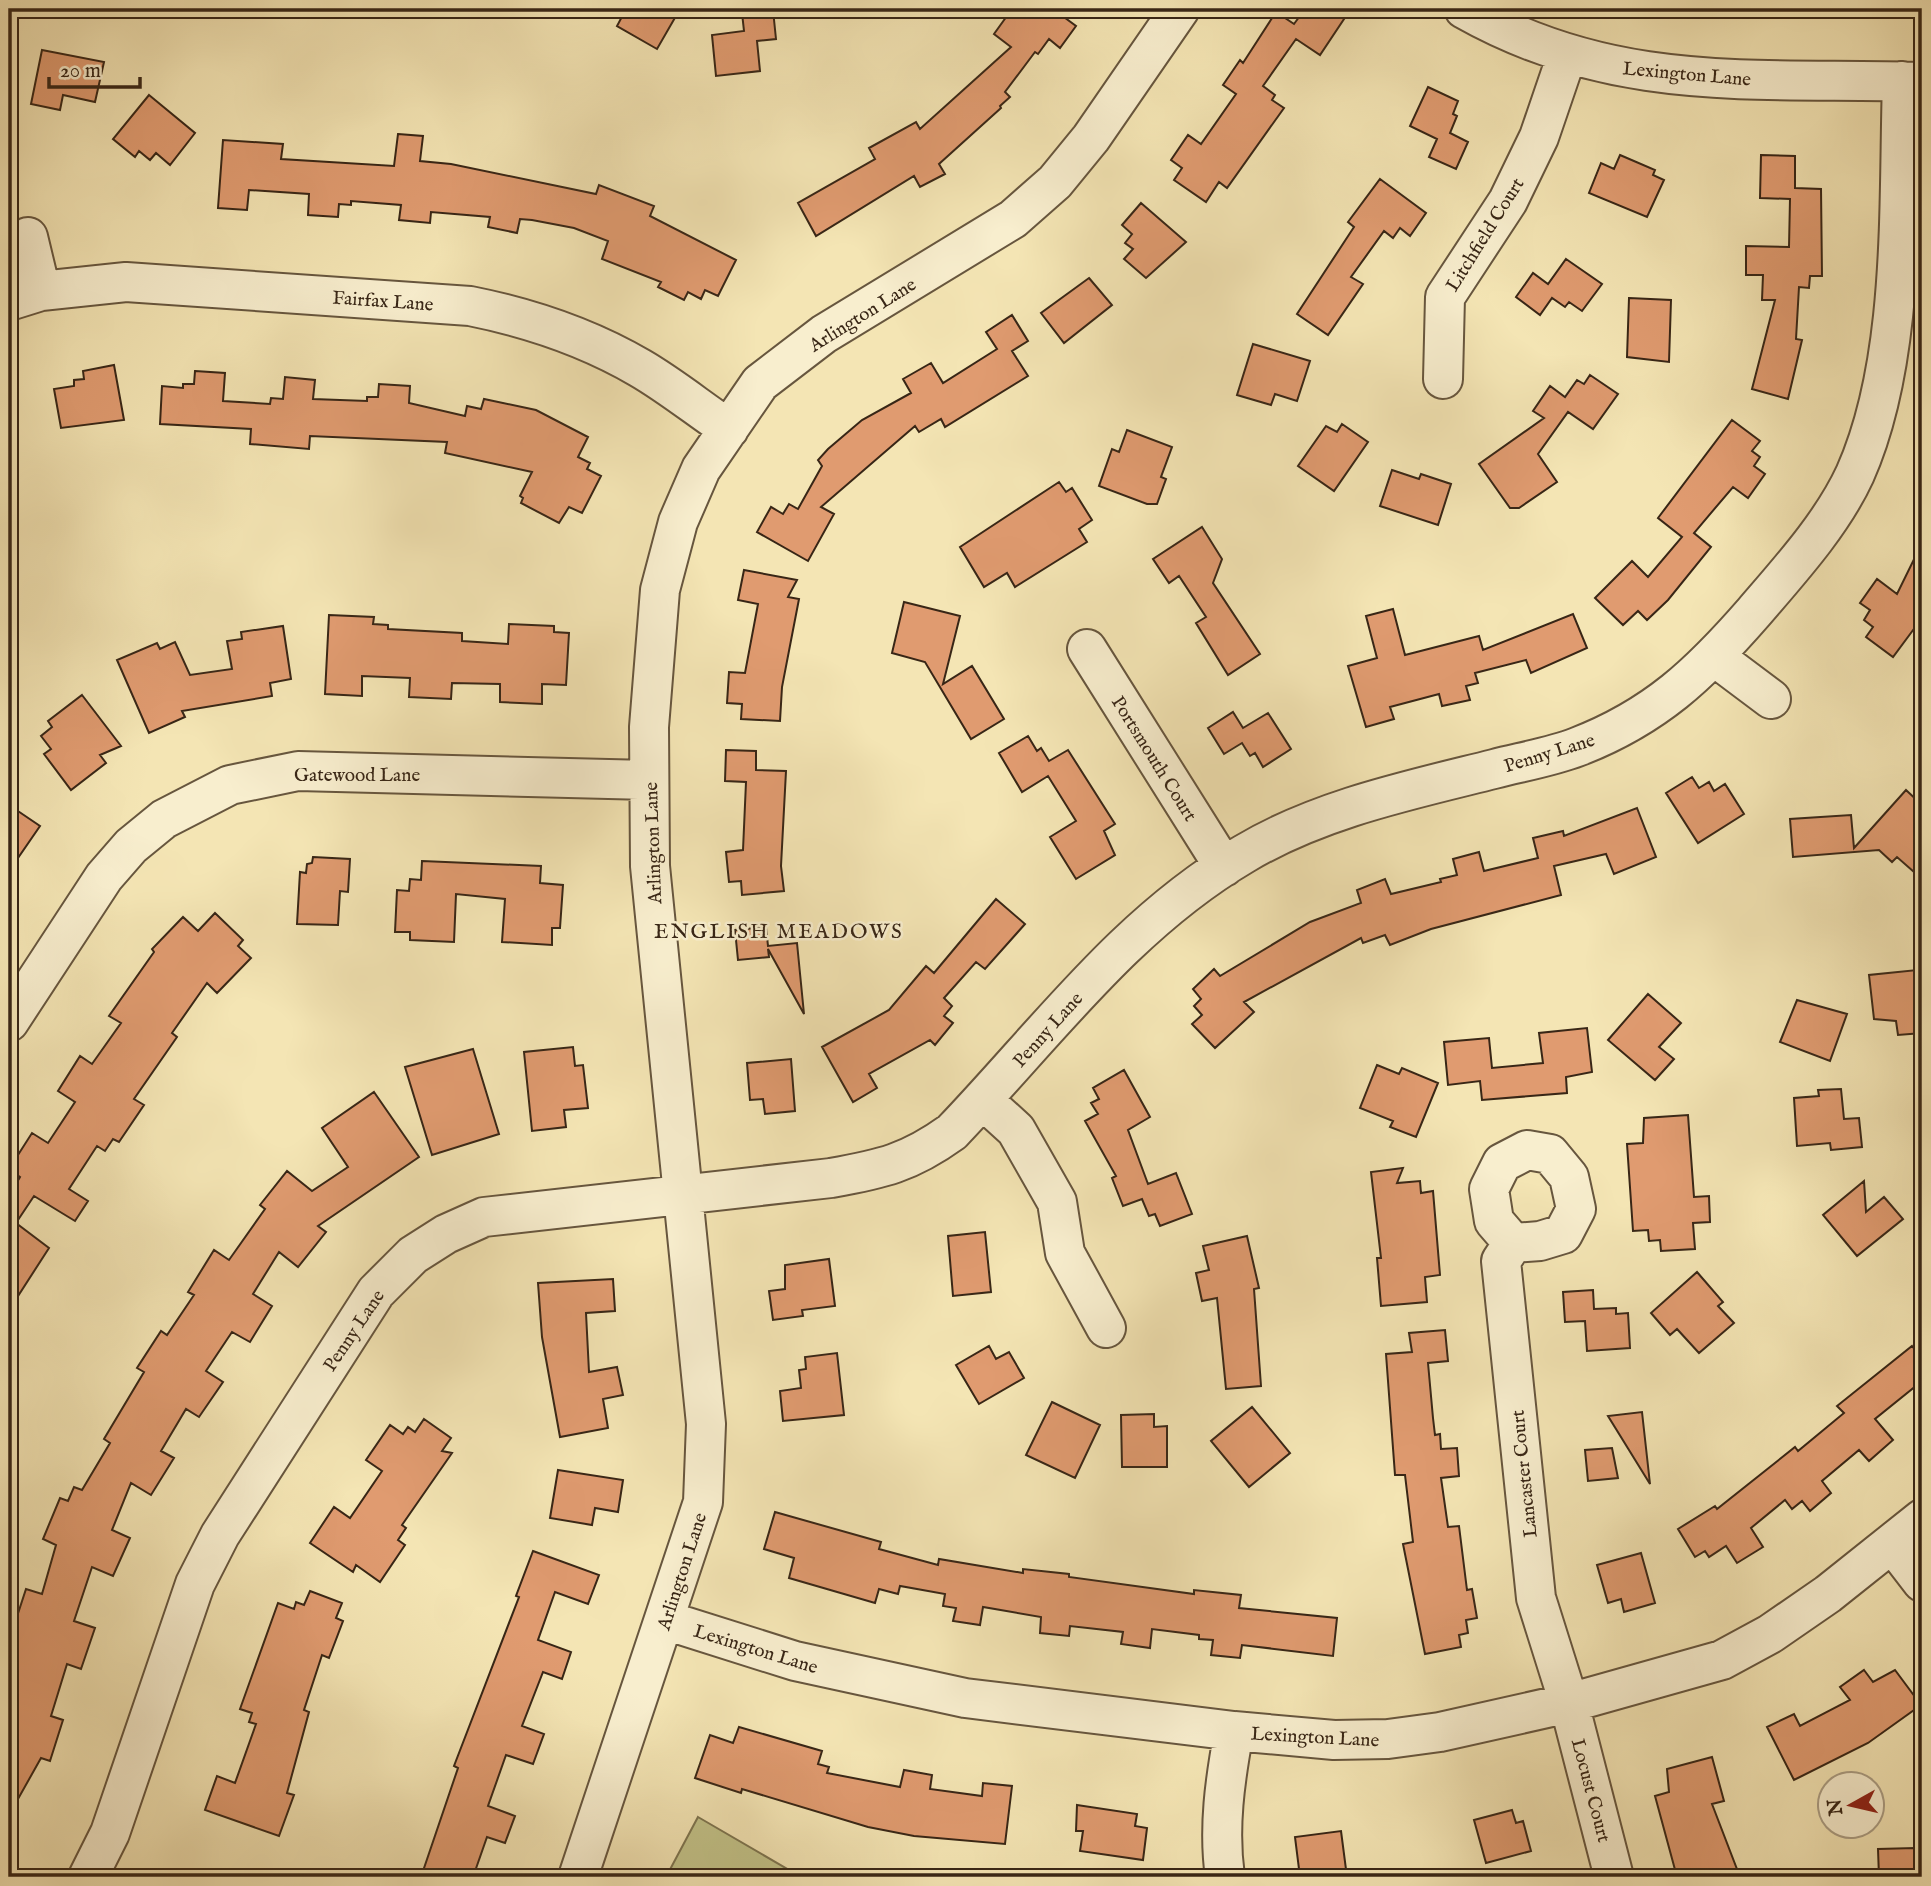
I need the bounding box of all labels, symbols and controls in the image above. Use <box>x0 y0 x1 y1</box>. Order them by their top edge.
scale bar <box>49 46 140 90</box>
street label: Lexington Lane <box>1622 57 1752 93</box>
text: 20 m <box>60 58 101 85</box>
street label: Litchfield Court <box>1441 173 1530 296</box>
street label: Arlington Lane <box>804 273 921 359</box>
street label: Fairfax Lane <box>332 286 434 318</box>
street label: Portsmouth Court <box>1105 692 1202 827</box>
street label: Penny Lane <box>1501 729 1598 779</box>
street label: Gatewood Lane <box>294 764 420 788</box>
street label: Arlington Lane <box>640 781 668 905</box>
district label: ENGLISH MEADOWS <box>654 919 904 946</box>
street label: Penny Lane <box>1008 987 1089 1073</box>
street label: Penny Lane <box>319 1285 391 1377</box>
street label: Lancaster Court <box>1506 1408 1544 1539</box>
street label: Arlington Lane <box>652 1510 713 1634</box>
street label: Lexington Lane <box>690 1620 821 1680</box>
street label: Lexington Lane <box>1250 1723 1380 1753</box>
street label: Locust Court <box>1565 1736 1616 1845</box>
north arrow <box>1815 1770 1885 1840</box>
text: N <box>1823 1797 1849 1818</box>

